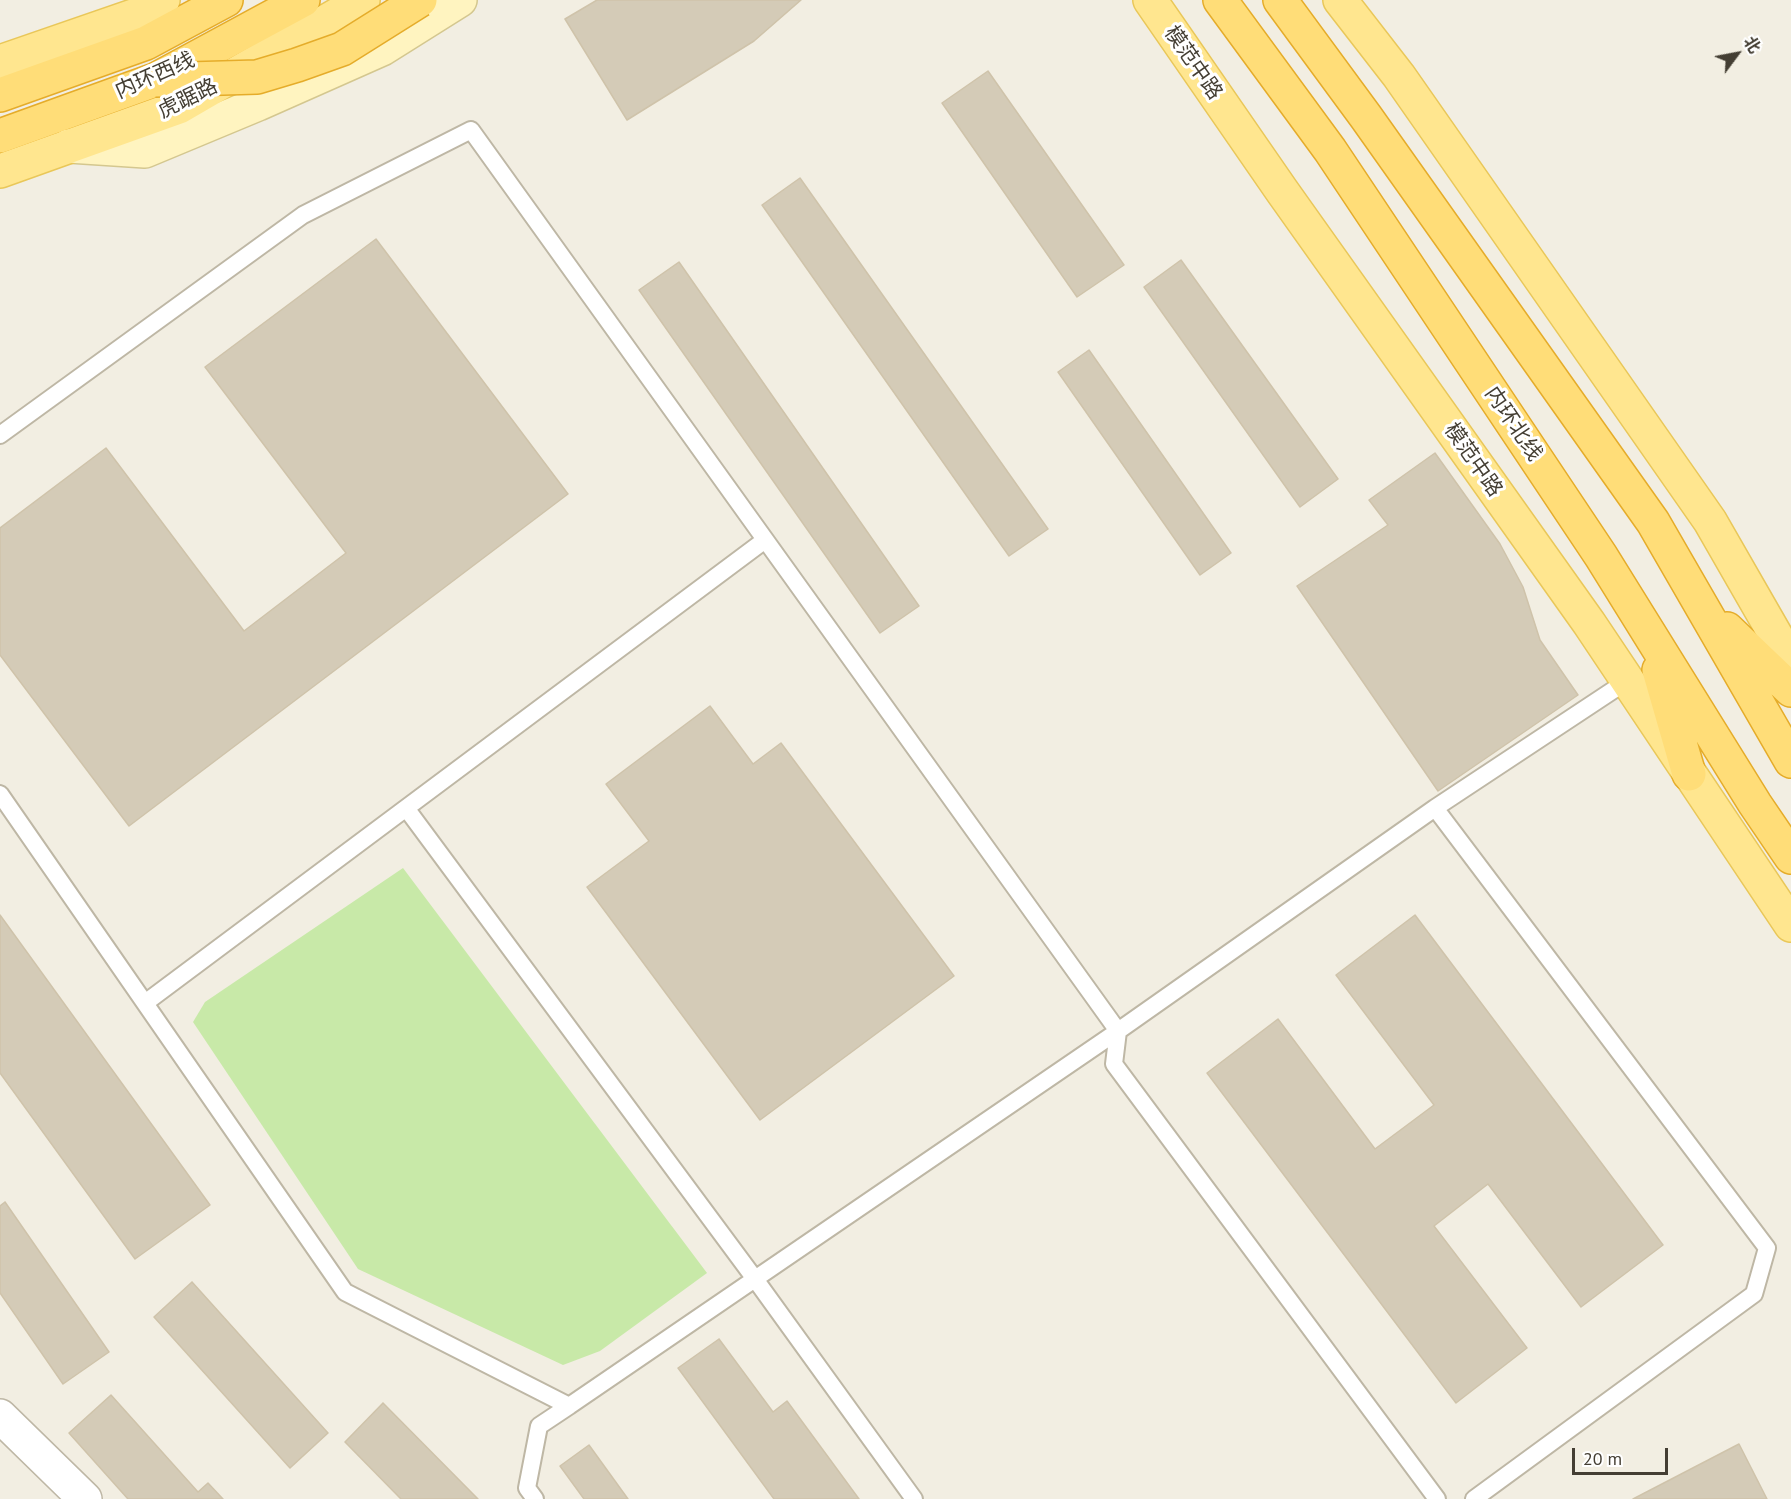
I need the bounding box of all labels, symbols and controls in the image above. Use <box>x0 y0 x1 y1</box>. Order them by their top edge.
street label: 模范中路 <box>1159 21 1227 105</box>
north arrow <box>1707 24 1767 84</box>
text: 北 <box>1740 32 1765 57</box>
street label: 内环西线 <box>112 47 198 105</box>
street label: 虎踞路 <box>154 74 222 124</box>
street label: 内环北线 <box>1479 382 1547 466</box>
street label: 模范中路 <box>1439 418 1507 502</box>
scale bar <box>1575 1436 1671 1474</box>
text: 20 m <box>1583 1447 1622 1470</box>

